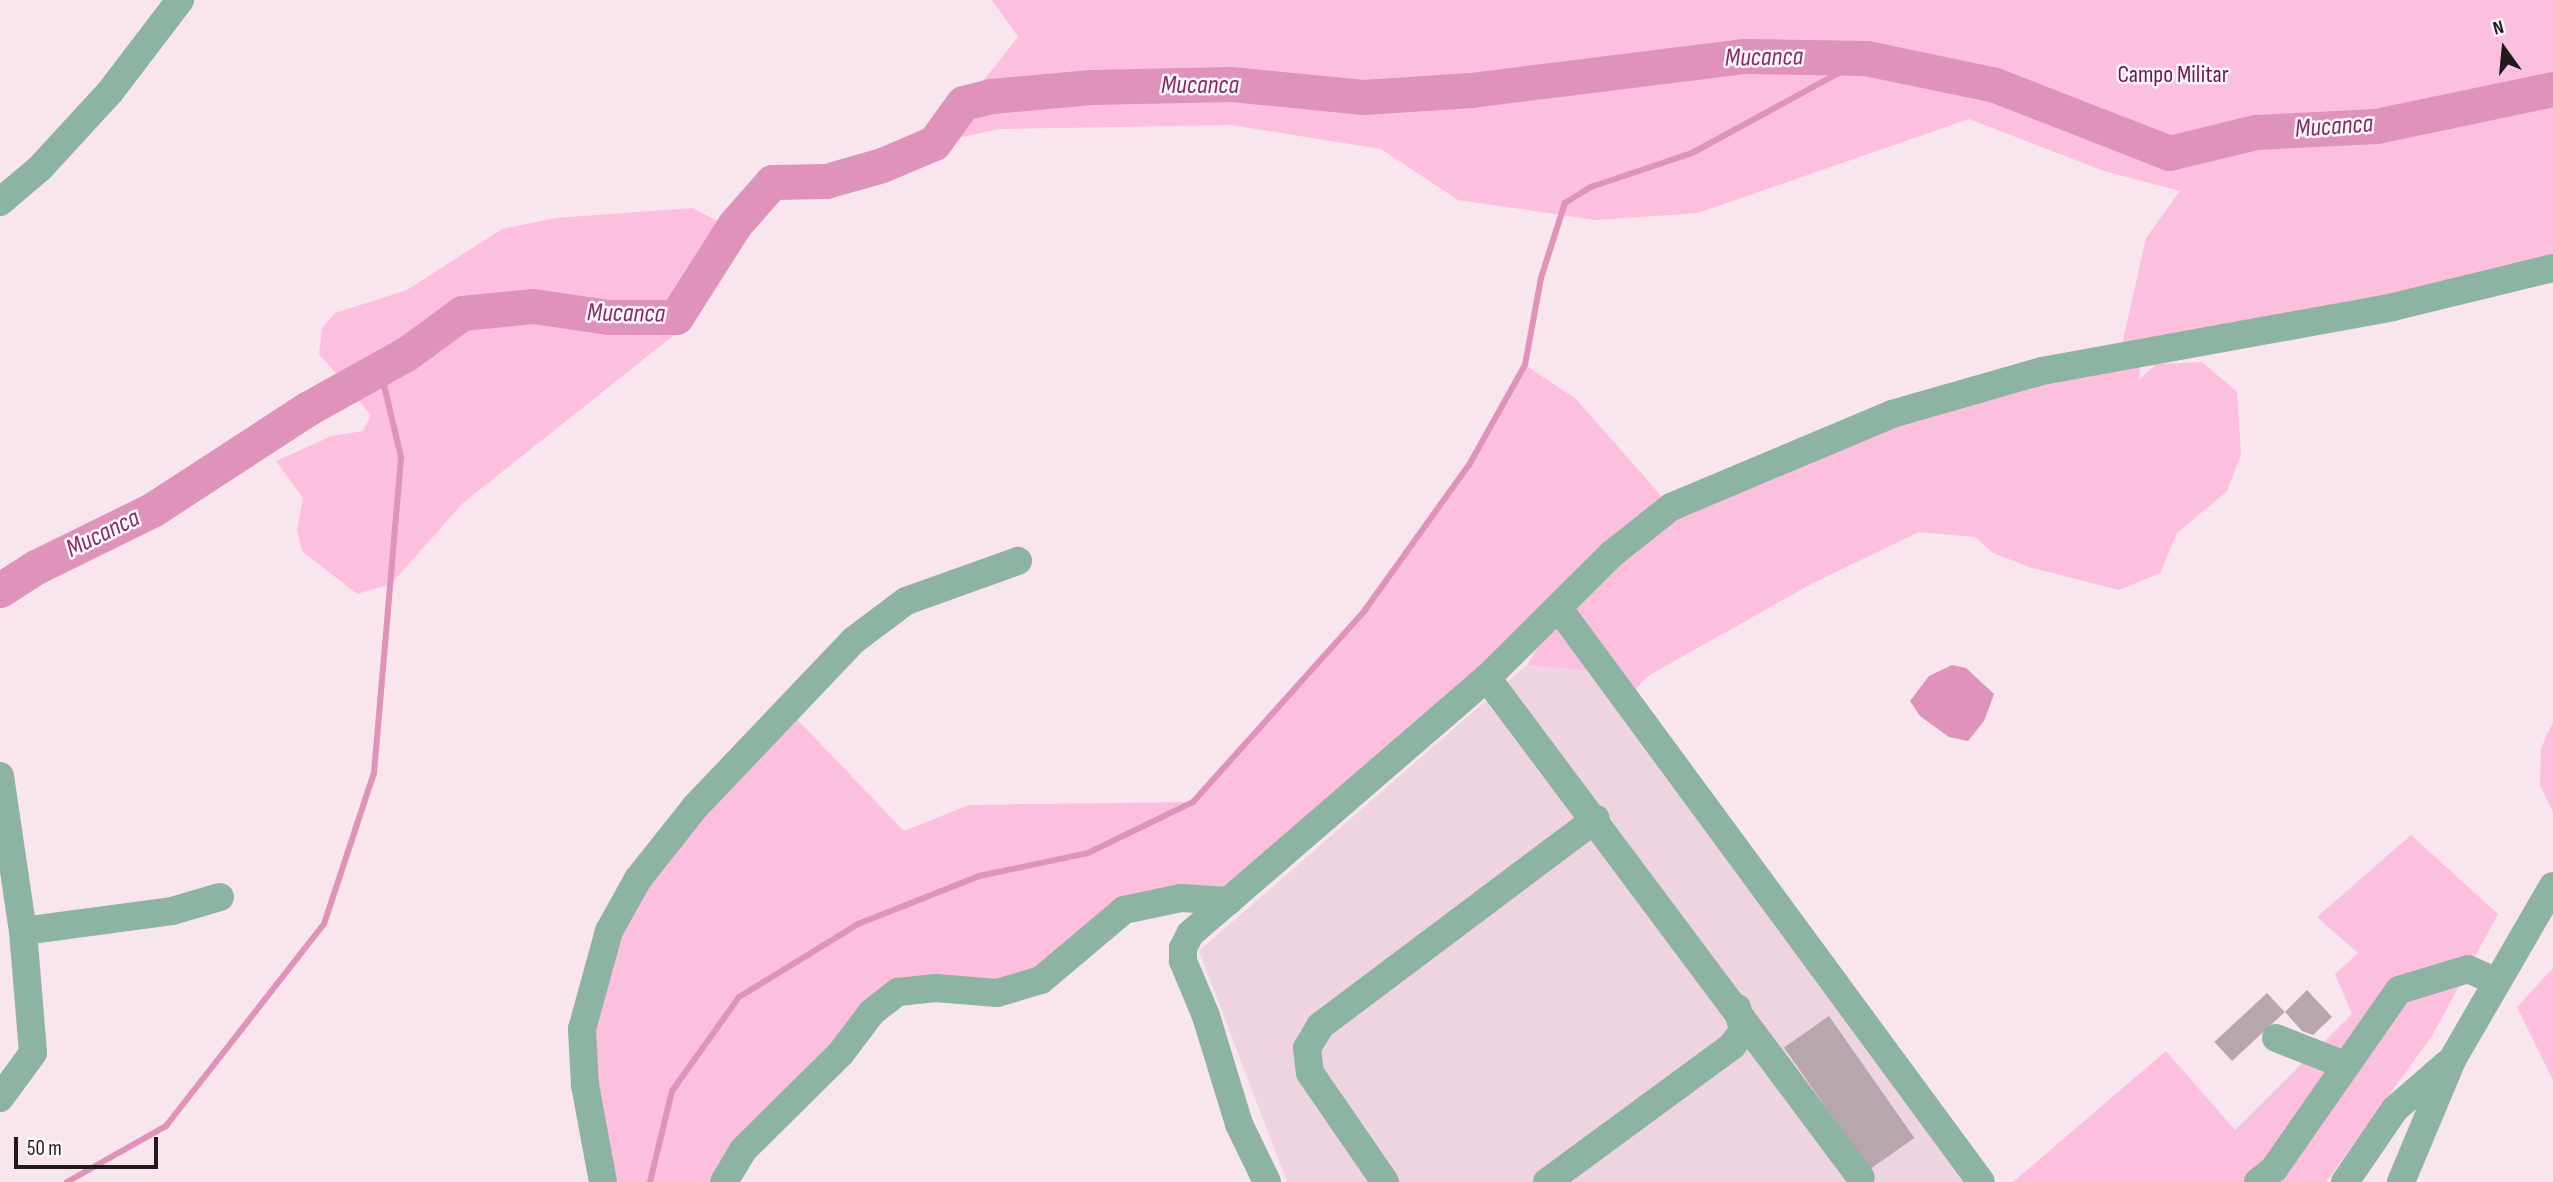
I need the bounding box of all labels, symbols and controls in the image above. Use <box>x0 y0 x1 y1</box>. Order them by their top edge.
north arrow <box>2469 14 2539 84</box>
text: N <box>2491 16 2506 41</box>
water label: Mucanca <box>1725 42 1803 74</box>
park label: Campo Militar <box>2117 61 2229 89</box>
water label: Mucanca <box>1161 70 1239 102</box>
water label: Mucanca <box>2294 109 2374 145</box>
water label: Mucanca <box>587 298 665 330</box>
water label: Mucanca <box>61 503 145 565</box>
scale bar <box>18 1122 161 1166</box>
text: 50 m <box>27 1136 62 1161</box>

